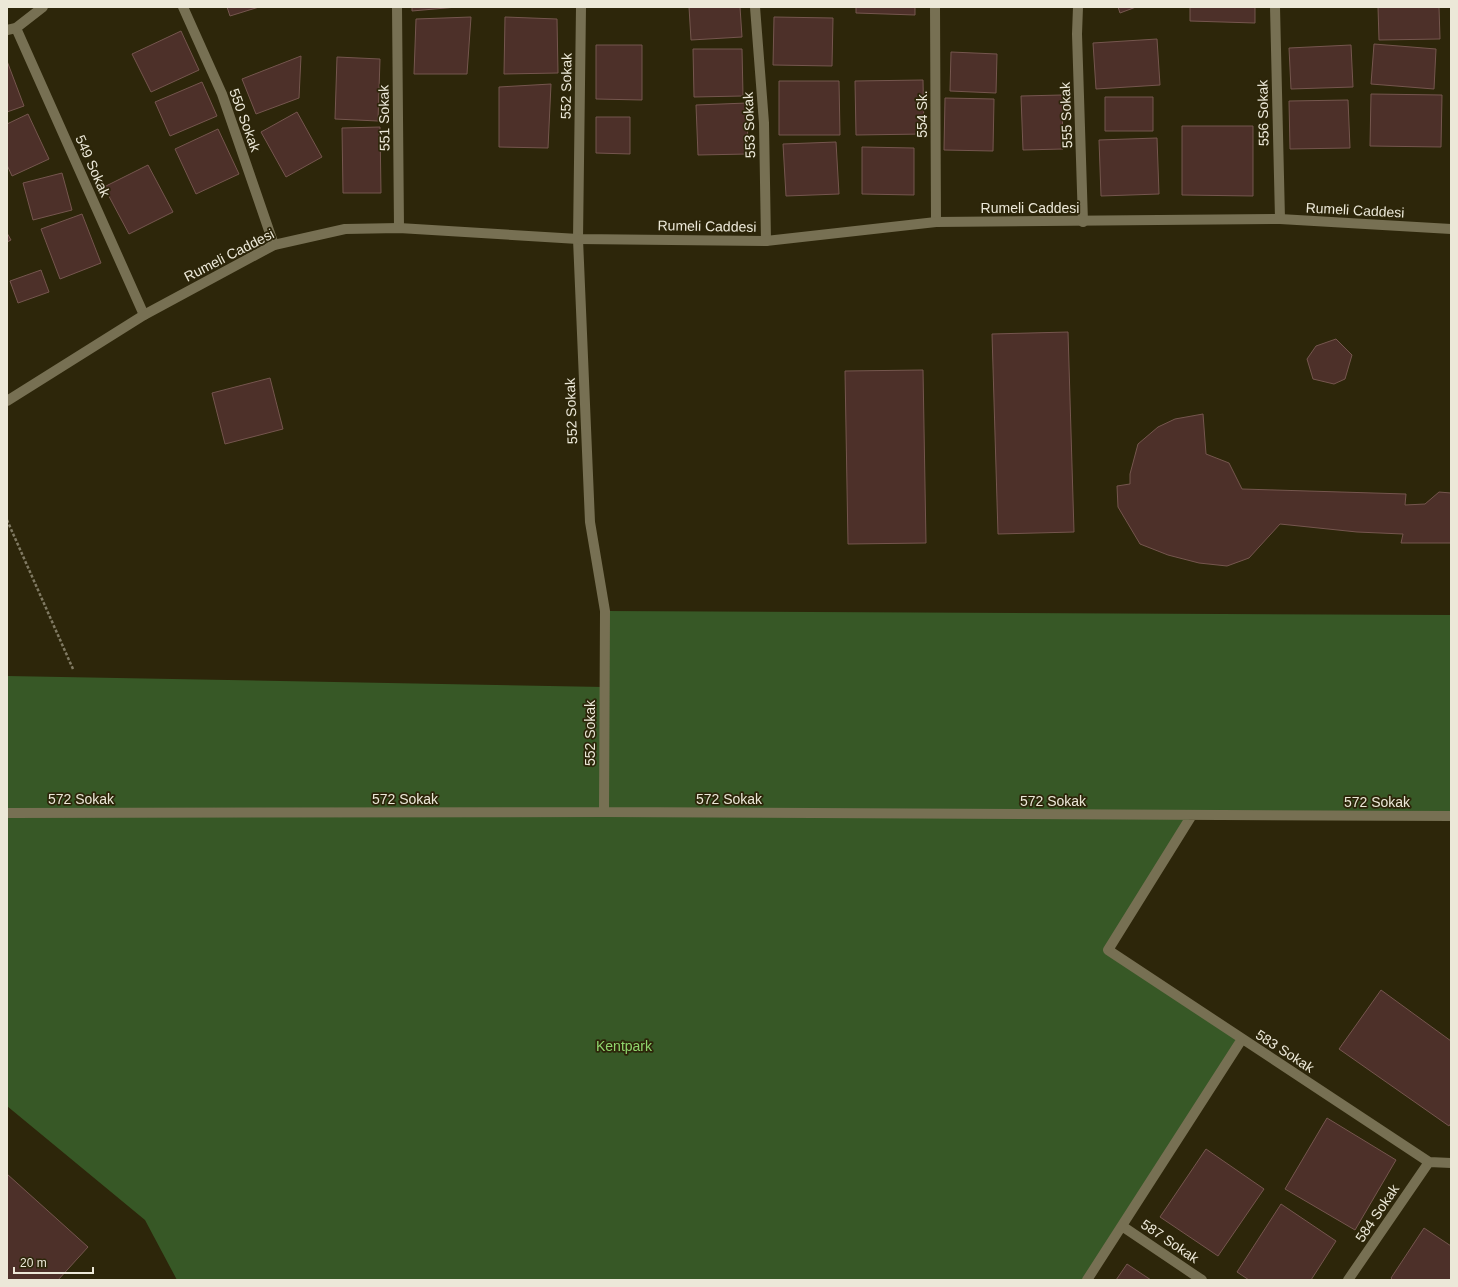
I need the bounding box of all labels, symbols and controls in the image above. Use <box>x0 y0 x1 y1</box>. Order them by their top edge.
street label: 552 Sokak <box>557 52 575 119</box>
street label: 556 Sokak <box>1254 79 1272 146</box>
street label: 555 Sokak <box>1057 81 1075 148</box>
street label: 551 Sokak <box>375 84 393 151</box>
street label: 550 Sokak <box>226 86 264 155</box>
street label: 554 Sk. <box>914 90 930 138</box>
street label: 553 Sokak <box>740 91 758 158</box>
street label: 549 Sokak <box>72 133 114 200</box>
street label: Rumeli Caddesi <box>1305 199 1405 221</box>
street label: Rumeli Caddesi <box>981 200 1079 216</box>
street label: Rumeli Caddesi <box>657 217 757 235</box>
street label: Rumeli Caddesi <box>181 225 277 285</box>
street label: 552 Sokak <box>562 377 580 444</box>
street label: 552 Sokak <box>582 699 598 766</box>
street label: 572 Sokak <box>48 791 115 807</box>
street label: 572 Sokak <box>372 791 439 807</box>
street label: 572 Sokak <box>696 791 763 807</box>
street label: 572 Sokak <box>1020 793 1087 809</box>
street label: 572 Sokak <box>1344 794 1411 810</box>
street label: 583 Sokak <box>1253 1026 1318 1076</box>
park label: Kentpark <box>596 1038 653 1054</box>
street label: 584 Sokak <box>1352 1180 1403 1245</box>
street label: 587 Sokak <box>1138 1216 1203 1267</box>
scale bar <box>14 1249 93 1275</box>
text: 20 m <box>20 1256 47 1270</box>

